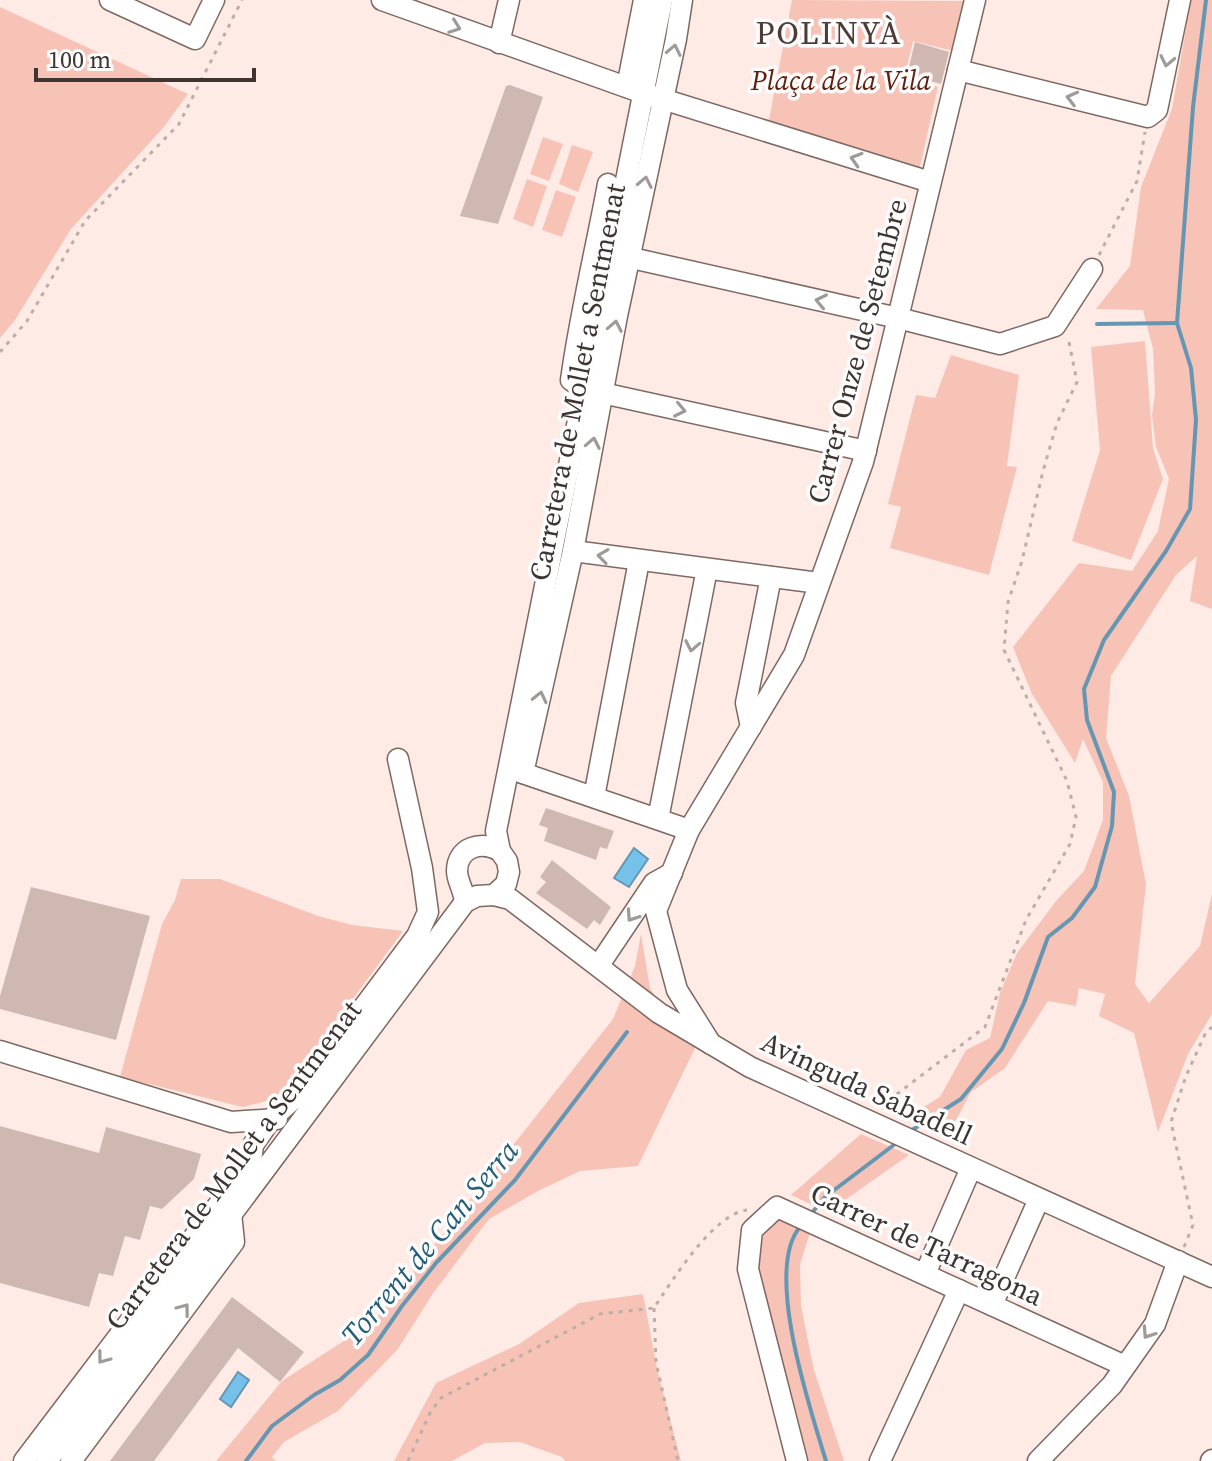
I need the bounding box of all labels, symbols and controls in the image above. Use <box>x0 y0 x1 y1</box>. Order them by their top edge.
district label: POLINYÀ <box>755 11 903 55</box>
one-way arrow <box>447 17 461 34</box>
scale bar <box>36 32 254 82</box>
text: 100 m <box>48 43 111 76</box>
one-way arrow <box>664 43 681 56</box>
one-way arrow <box>1159 53 1176 67</box>
park label: Plaça de la Vila <box>750 61 932 99</box>
one-way arrow <box>1066 91 1079 108</box>
one-way arrow <box>849 152 863 168</box>
one-way arrow <box>636 176 653 189</box>
street label: Carretera de Mollet a Sentmenat <box>520 180 634 584</box>
street label: Carrer Onze de Setembre <box>798 194 916 508</box>
one-way arrow <box>815 293 829 310</box>
one-way arrow <box>606 319 623 333</box>
one-way arrow <box>672 401 686 418</box>
one-way arrow <box>584 436 601 450</box>
one-way arrow <box>596 548 610 565</box>
one-way arrow <box>684 639 701 653</box>
one-way arrow <box>531 691 548 705</box>
one-way arrow <box>627 907 642 921</box>
street label: Carretera de Mollet a Sentmenat <box>96 992 370 1338</box>
street label: Avinguda Sabadell <box>755 1022 979 1154</box>
water label: Torrent de Can Serra <box>331 1131 528 1354</box>
street label: Carrer de Tarragona <box>805 1174 1050 1315</box>
one-way arrow <box>174 1303 189 1317</box>
one-way arrow <box>1143 1324 1158 1339</box>
one-way arrow <box>98 1349 112 1364</box>

